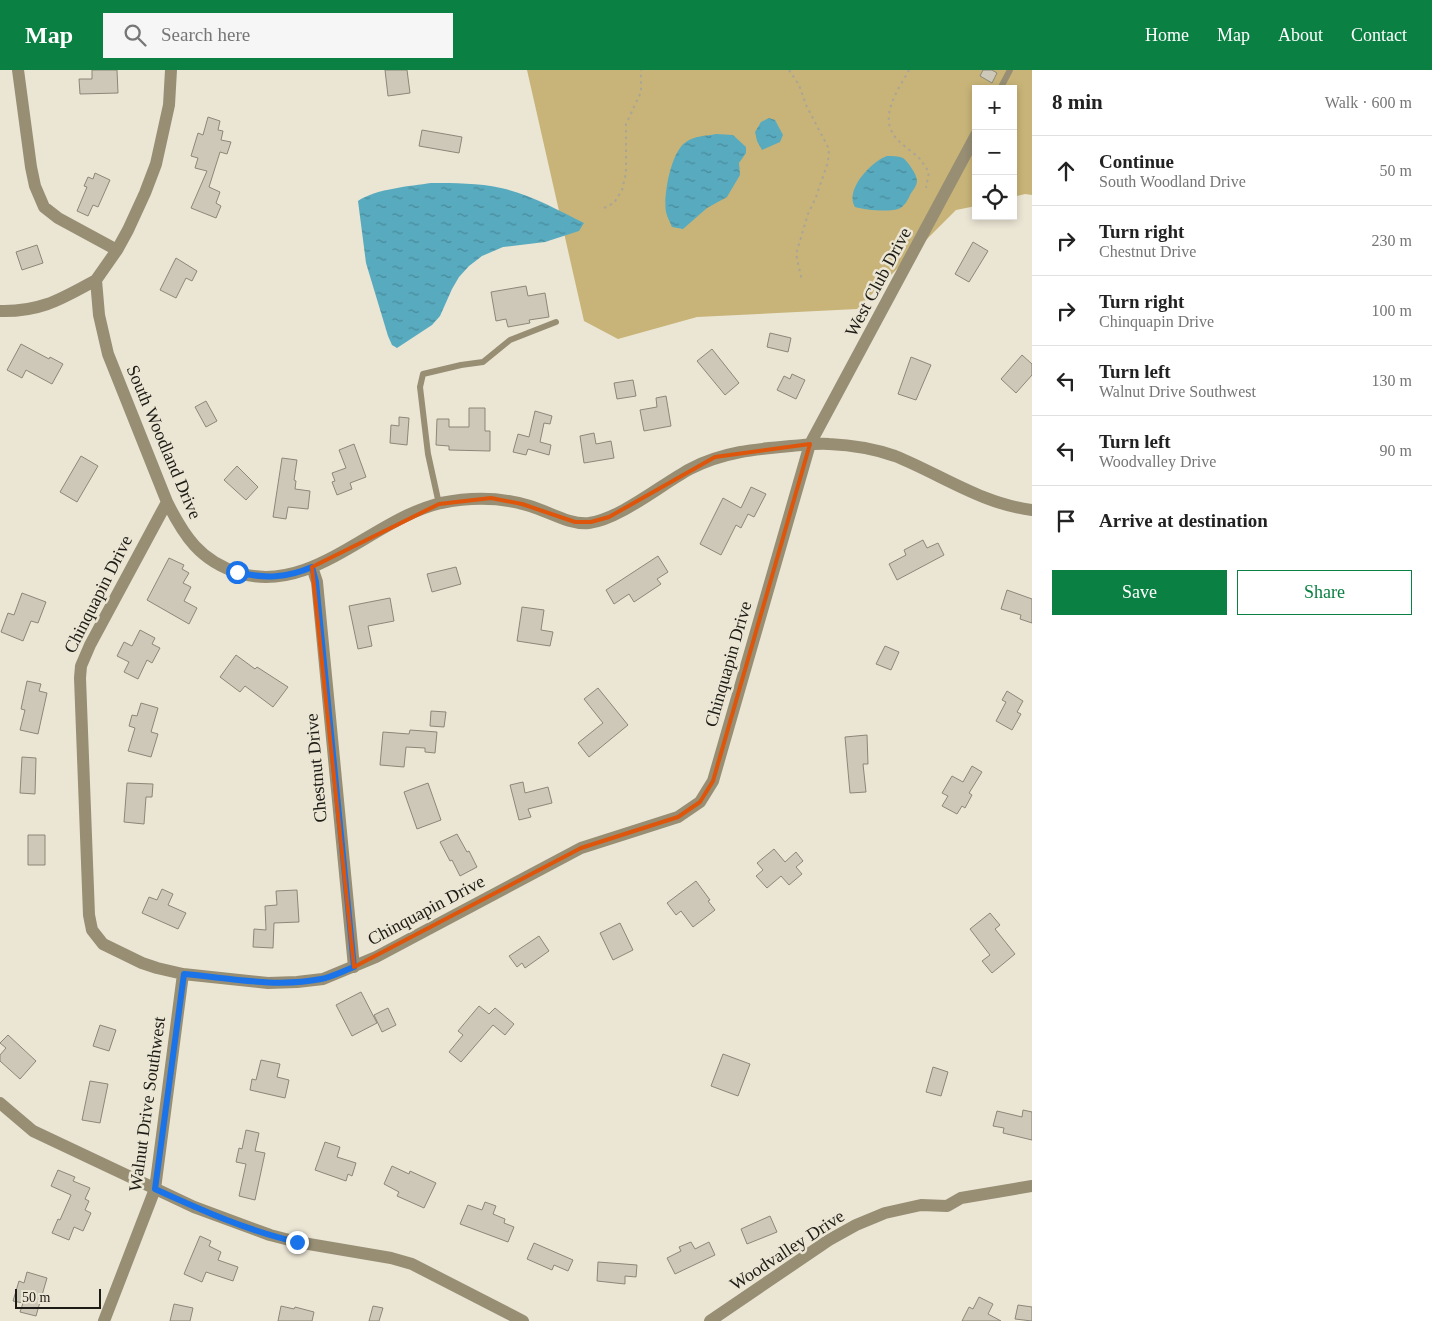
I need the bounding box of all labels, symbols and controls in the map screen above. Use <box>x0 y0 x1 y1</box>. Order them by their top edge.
search box <box>103 13 453 58</box>
icon: search <box>121 21 149 49</box>
text: Map <box>25 22 73 48</box>
text: Search here <box>161 24 250 45</box>
text: Home <box>1145 25 1189 45</box>
text: Map <box>1217 25 1250 45</box>
text: About <box>1278 25 1323 45</box>
text: Contact <box>1351 25 1407 45</box>
map controls <box>972 85 1017 220</box>
button: + <box>972 85 1017 130</box>
text: 8 min <box>1052 90 1103 114</box>
text: Walk · 600 m <box>1325 94 1412 111</box>
button: − <box>972 130 1017 175</box>
text: Continue <box>1099 151 1174 172</box>
icon: ahead <box>1052 157 1080 185</box>
text: 50 m <box>1380 162 1412 179</box>
text: South Woodland Drive <box>1099 173 1246 190</box>
button: locate <box>972 175 1017 220</box>
text: Turn right <box>1099 221 1184 242</box>
street label: West Club Drive <box>841 224 915 340</box>
icon: right <box>1052 227 1080 255</box>
text: 230 m <box>1372 232 1412 249</box>
text: Chestnut Drive <box>1099 243 1196 260</box>
text: Turn right <box>1099 291 1184 312</box>
icon: right <box>1052 297 1080 325</box>
text: 100 m <box>1372 302 1412 319</box>
text: Chinquapin Drive <box>1099 313 1214 330</box>
text: Turn left <box>1099 361 1171 382</box>
street label: South Woodland Drive <box>123 362 205 522</box>
icon: left <box>1052 367 1080 395</box>
text: 130 m <box>1372 372 1412 389</box>
text: Walnut Drive Southwest <box>1099 383 1256 400</box>
text: Turn left <box>1099 431 1171 452</box>
icon: left <box>1052 437 1080 465</box>
text: 90 m <box>1380 442 1412 459</box>
text: Woodvalley Drive <box>1099 453 1216 470</box>
icon: arrive <box>1052 507 1080 535</box>
text: Arrive at destination <box>1099 510 1268 531</box>
street label: Chinquapin Drive <box>60 532 136 656</box>
route start <box>226 561 249 584</box>
button: Save <box>1052 570 1227 615</box>
button: Share <box>1237 570 1412 615</box>
street label: Chinquapin Drive <box>701 599 755 729</box>
street label: Chestnut Drive <box>301 713 331 823</box>
street label: Chinquapin Drive <box>364 871 488 949</box>
street label: Walnut Drive Southwest <box>125 1015 169 1193</box>
street label: Woodvalley Drive <box>726 1206 848 1294</box>
route end <box>286 1231 309 1254</box>
scale bar <box>15 1286 101 1309</box>
text: 50 m <box>22 1290 50 1305</box>

